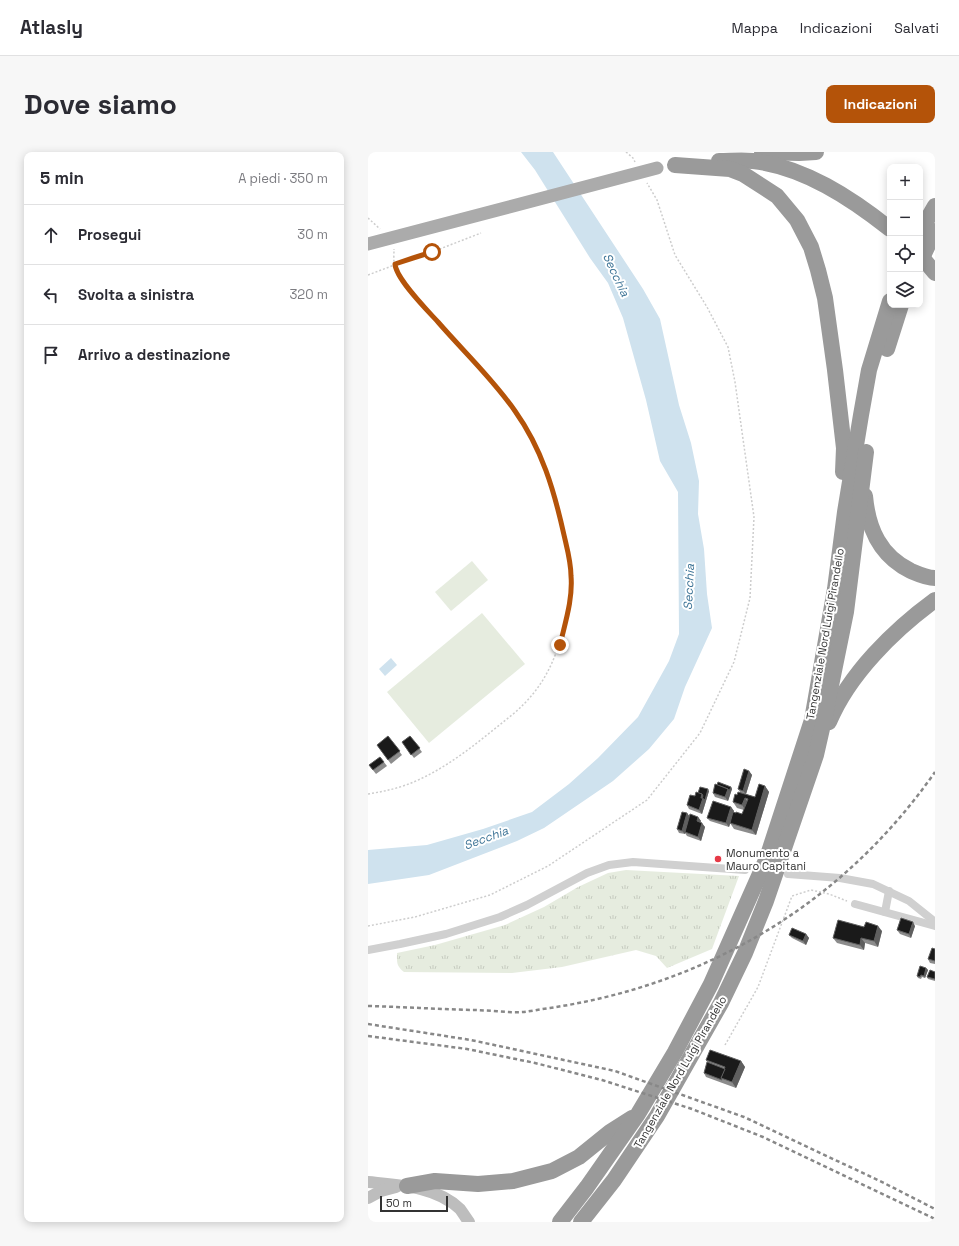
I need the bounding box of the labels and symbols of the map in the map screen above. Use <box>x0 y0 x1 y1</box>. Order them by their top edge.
route start <box>423 243 441 261</box>
water label: Secchia <box>599 251 633 299</box>
street label: Tangenziale Nord Luigi Pirandello <box>803 547 847 721</box>
water label: Secchia <box>680 564 698 610</box>
route end <box>551 636 569 654</box>
water label: Secchia <box>462 823 510 853</box>
place label: Monumento a Mauro Capitani <box>726 846 806 873</box>
marker: Monumento a Mauro Capitani <box>713 854 723 864</box>
street label: Tangenziale Nord Luigi Pirandello <box>631 993 730 1151</box>
scale bar <box>380 1194 448 1213</box>

